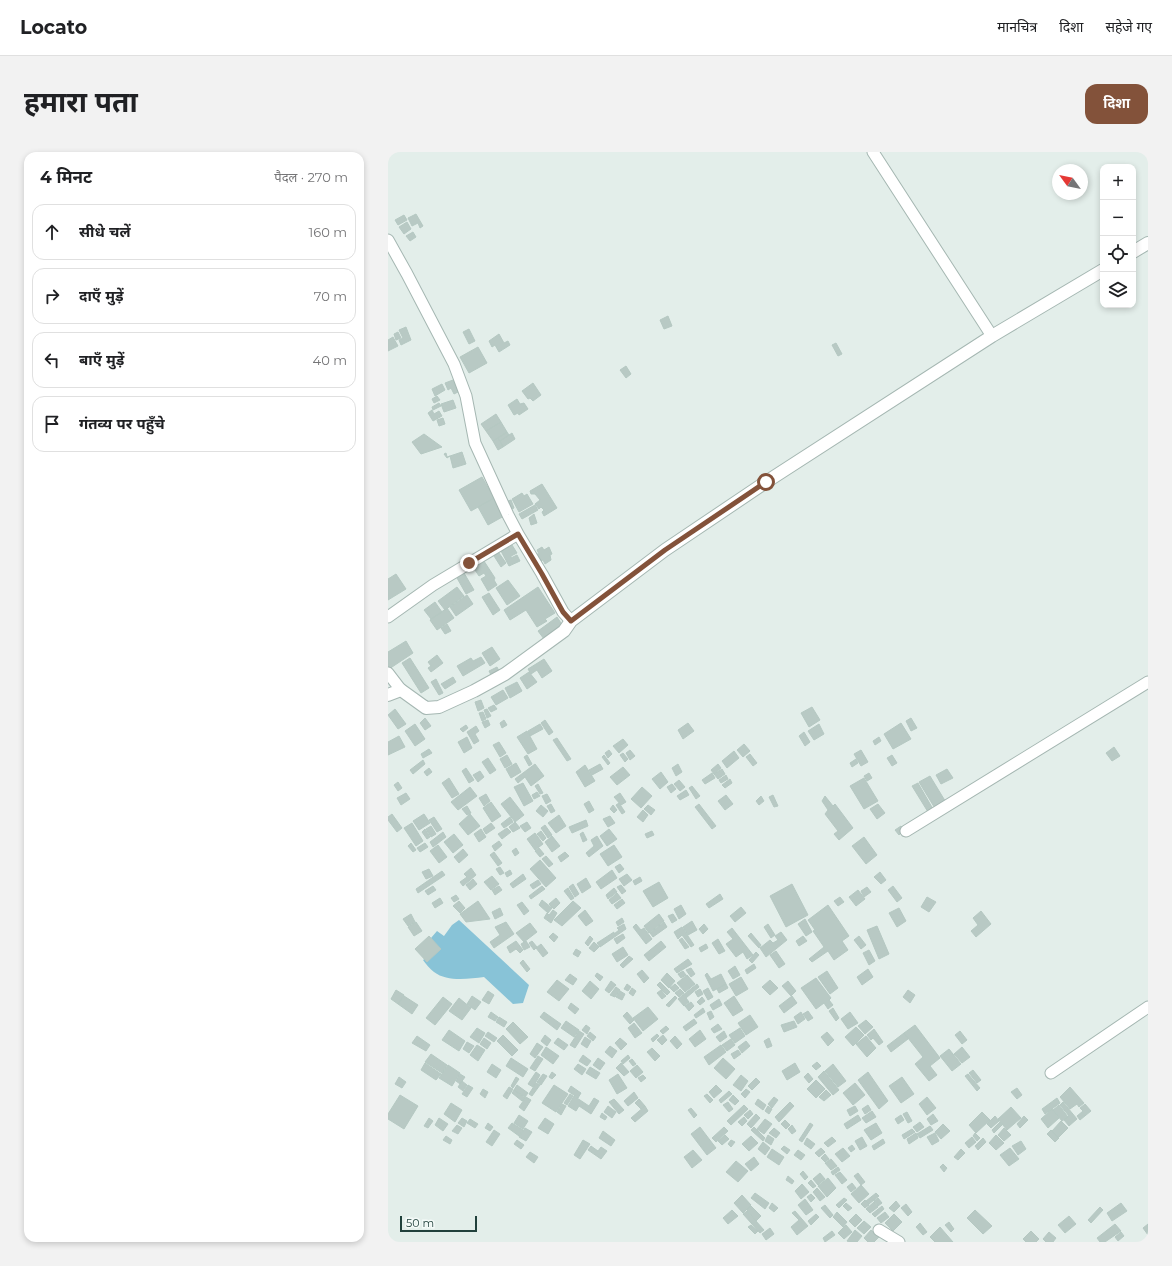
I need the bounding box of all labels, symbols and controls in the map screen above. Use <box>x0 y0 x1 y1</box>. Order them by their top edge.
text: Locato <box>20 16 87 39</box>
text: मानचित्र <box>997 18 1037 36</box>
text: दिशा <box>1059 18 1083 36</box>
text: सहेजे गए <box>1105 18 1152 36</box>
button: दिशा <box>1085 84 1148 124</box>
text: हमारा पता <box>24 85 138 119</box>
north arrow <box>1052 164 1088 200</box>
map controls <box>1100 164 1136 308</box>
button: + <box>1100 164 1136 200</box>
text: 4 मिनट <box>40 167 92 187</box>
text: पैदल · 270 m <box>274 169 348 185</box>
button: − <box>1100 200 1136 236</box>
icon: ahead <box>41 221 63 243</box>
text: सीधे चलें <box>79 222 131 241</box>
text: 160 m <box>309 224 347 240</box>
button: locate <box>1100 236 1136 272</box>
button: layers <box>1100 272 1136 308</box>
icon: right <box>41 285 63 307</box>
text: दाएँ मुड़ें <box>79 286 124 305</box>
text: 70 m <box>314 288 347 304</box>
icon: left <box>41 349 63 371</box>
text: बाएँ मुड़ें <box>79 350 124 369</box>
text: 40 m <box>313 352 347 368</box>
icon: arrive <box>41 413 63 435</box>
text: गंतव्य पर पहुँचे <box>79 414 165 433</box>
route start <box>757 473 775 491</box>
route end <box>460 554 478 572</box>
scale bar <box>400 1214 477 1233</box>
text: 50 m <box>406 1216 434 1230</box>

